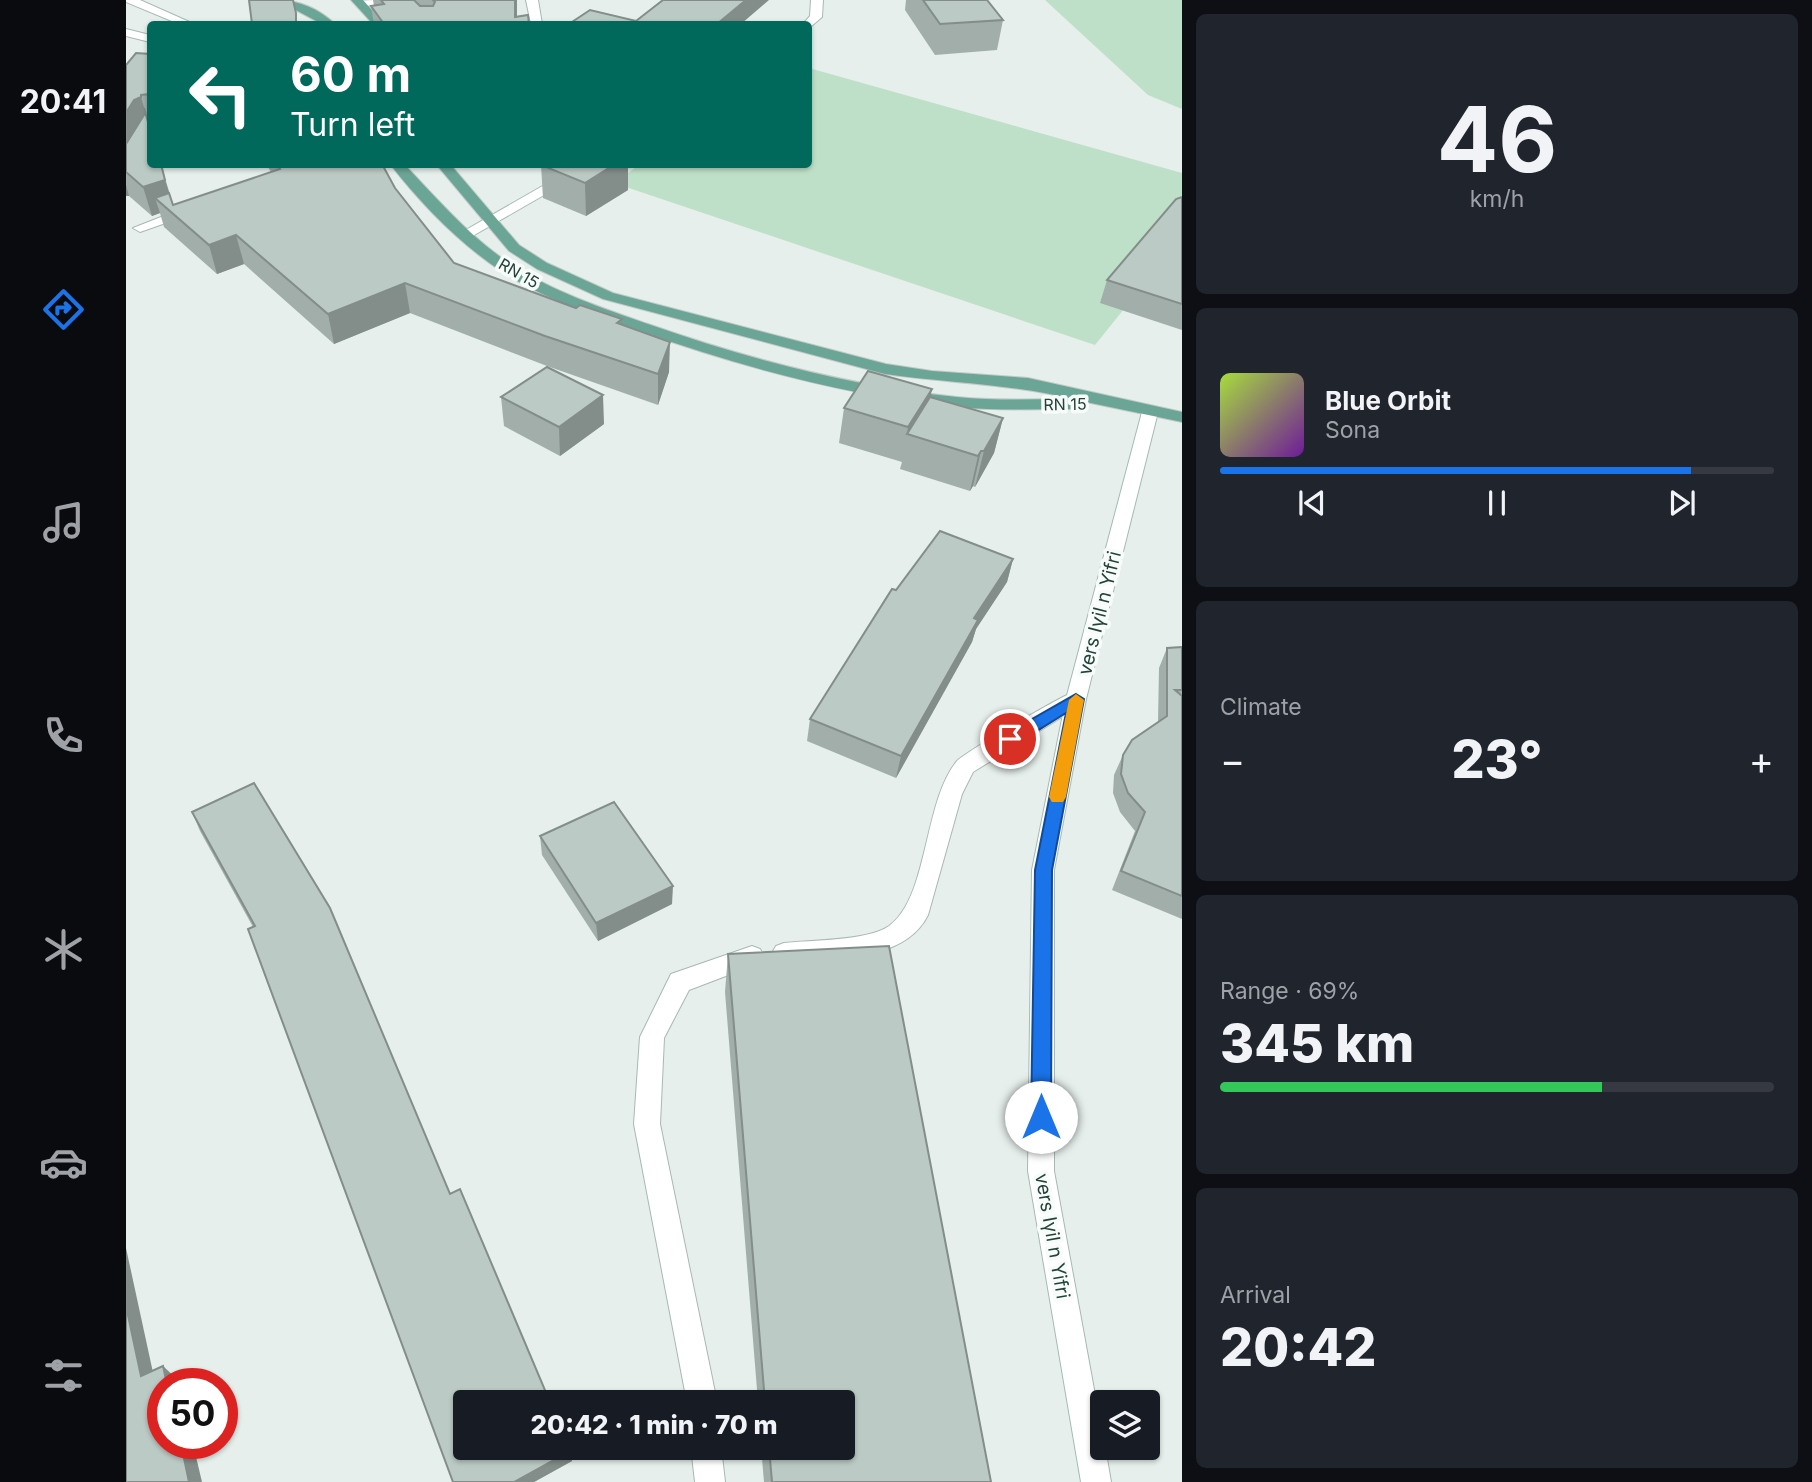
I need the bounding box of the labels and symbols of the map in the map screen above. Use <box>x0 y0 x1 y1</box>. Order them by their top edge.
street label: RN 15 <box>495 254 543 292</box>
street label: RN 15 <box>1043 394 1087 414</box>
street label: vers Iγil n Yifri <box>1073 549 1126 677</box>
pin <box>980 709 1040 769</box>
position arrow <box>1004 1080 1078 1154</box>
street label: vers Iγil n Yifri <box>1030 1172 1075 1301</box>
speed limit sign: 50 <box>147 1368 238 1459</box>

